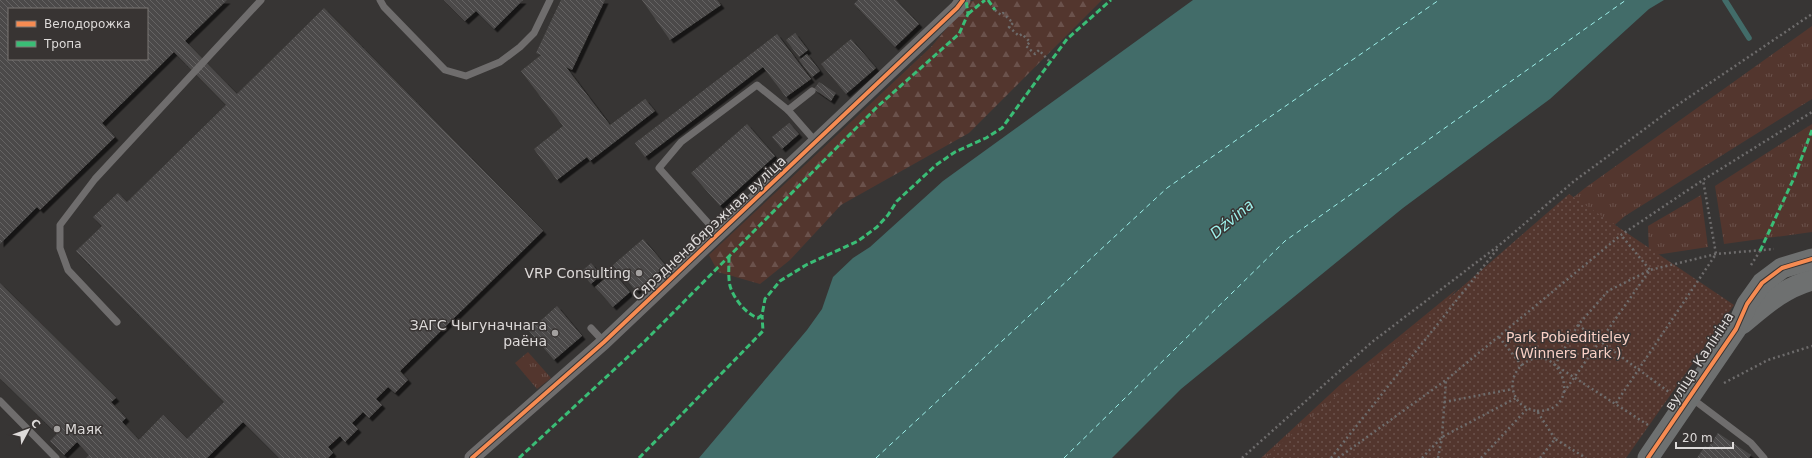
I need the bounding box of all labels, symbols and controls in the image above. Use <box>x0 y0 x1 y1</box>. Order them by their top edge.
legend <box>8 8 148 60</box>
text: Велодорожка <box>44 17 131 31</box>
text: Тропа <box>43 37 82 51</box>
street label: Сярэдненабярэжная вуліца <box>629 152 789 304</box>
water label: Dźvina <box>1207 196 1257 242</box>
place label: VRP Consulting <box>524 265 631 281</box>
marker: VRP Consulting <box>634 268 644 278</box>
street label: вуліца Калініна <box>1661 309 1737 413</box>
place label: ЗАГС Чыгуначнага раёна <box>410 317 547 349</box>
marker: ЗАГС Чыгуначнага раёна <box>550 328 560 338</box>
park label: Park Pobieditieley (Winners Park ) <box>1506 329 1630 361</box>
north arrow <box>8 410 48 450</box>
text: С <box>28 416 43 431</box>
place label: Маяк <box>65 421 103 437</box>
marker: Маяк <box>52 424 62 434</box>
scale bar <box>1676 424 1733 450</box>
text: 20 m <box>1682 431 1713 445</box>

